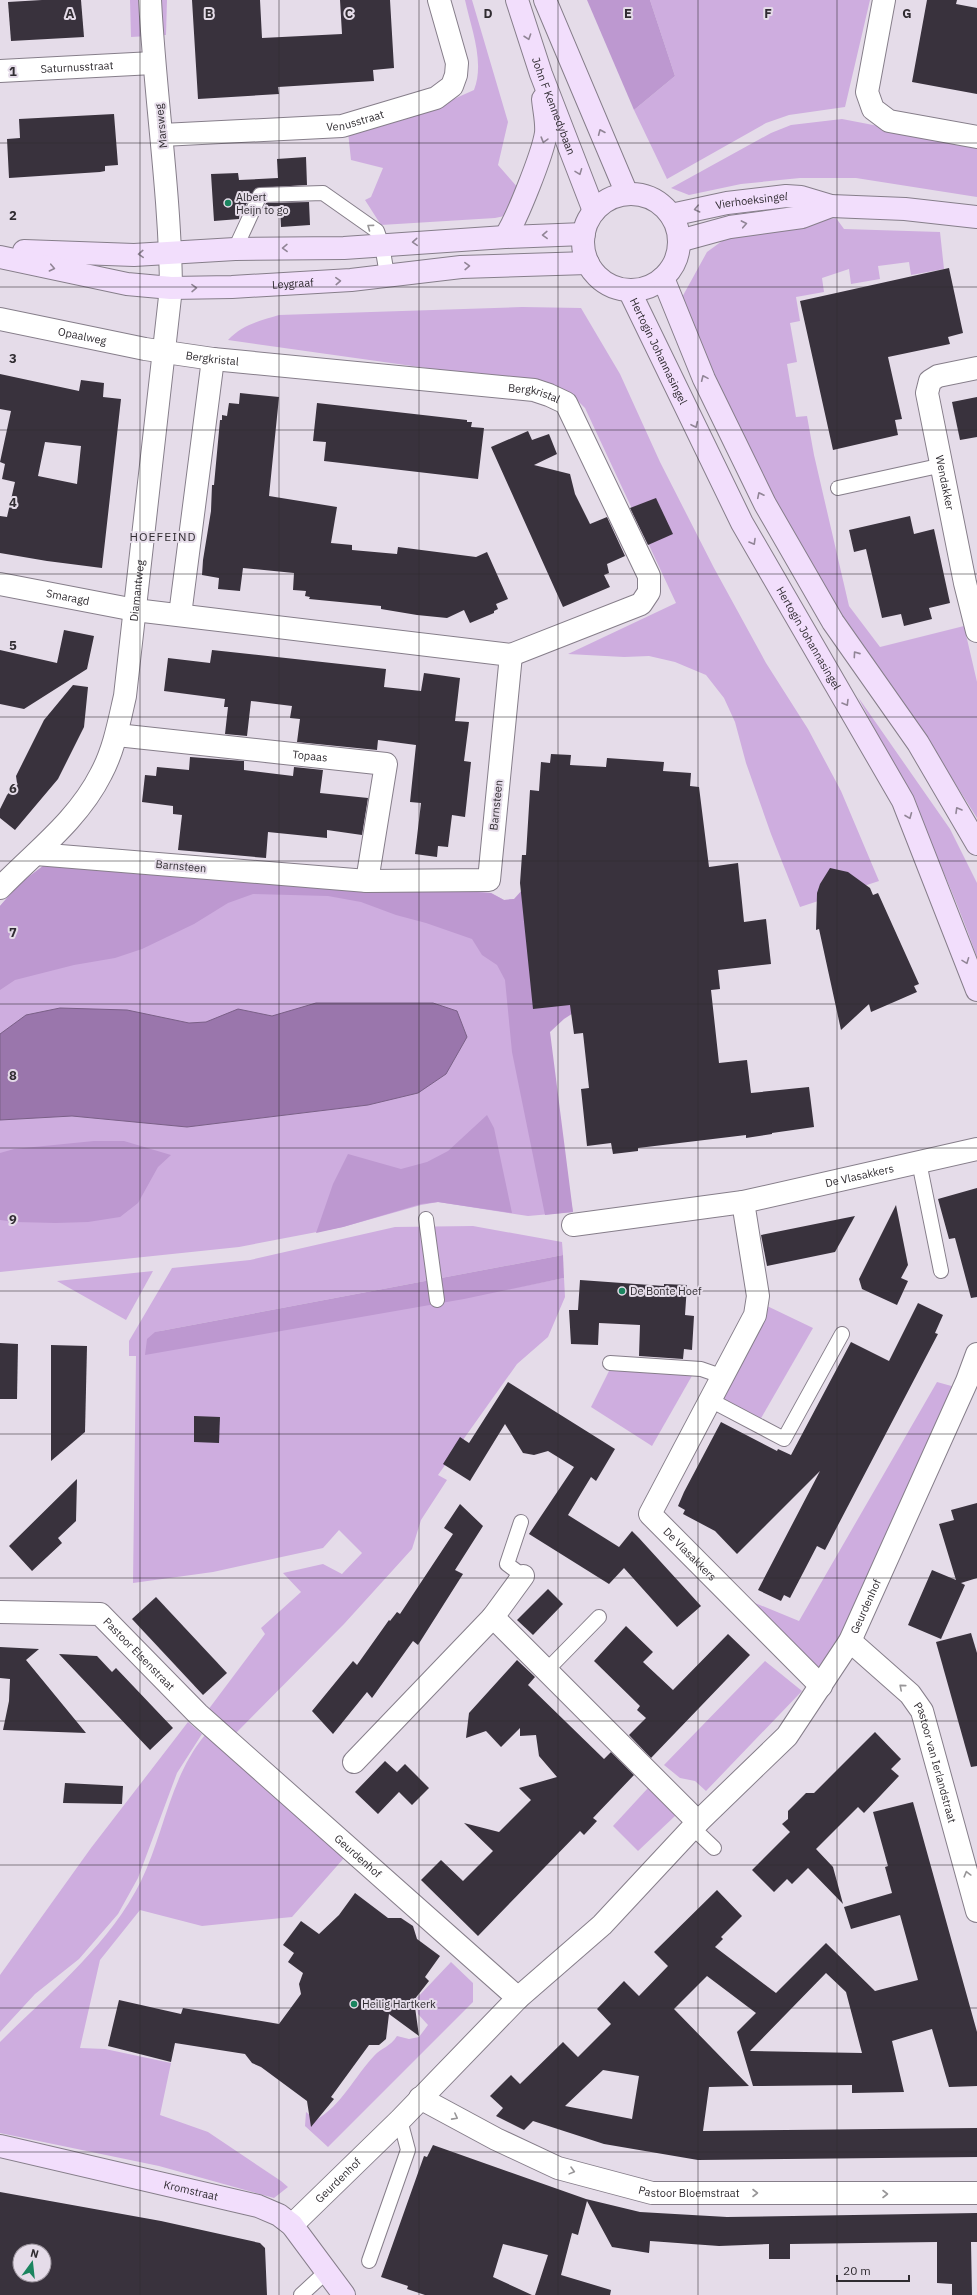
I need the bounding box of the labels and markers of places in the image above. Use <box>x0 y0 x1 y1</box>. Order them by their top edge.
place label: Albert Heijn to go <box>236 190 289 217</box>
marker: Albert Heijn to go <box>223 198 233 208</box>
place label: De Bonte Hoef <box>630 1284 702 1298</box>
marker: De Bonte Hoef <box>617 1286 627 1296</box>
place label: Heilig Hartkerk <box>362 1997 436 2011</box>
marker: Heilig Hartkerk <box>349 1999 359 2009</box>

